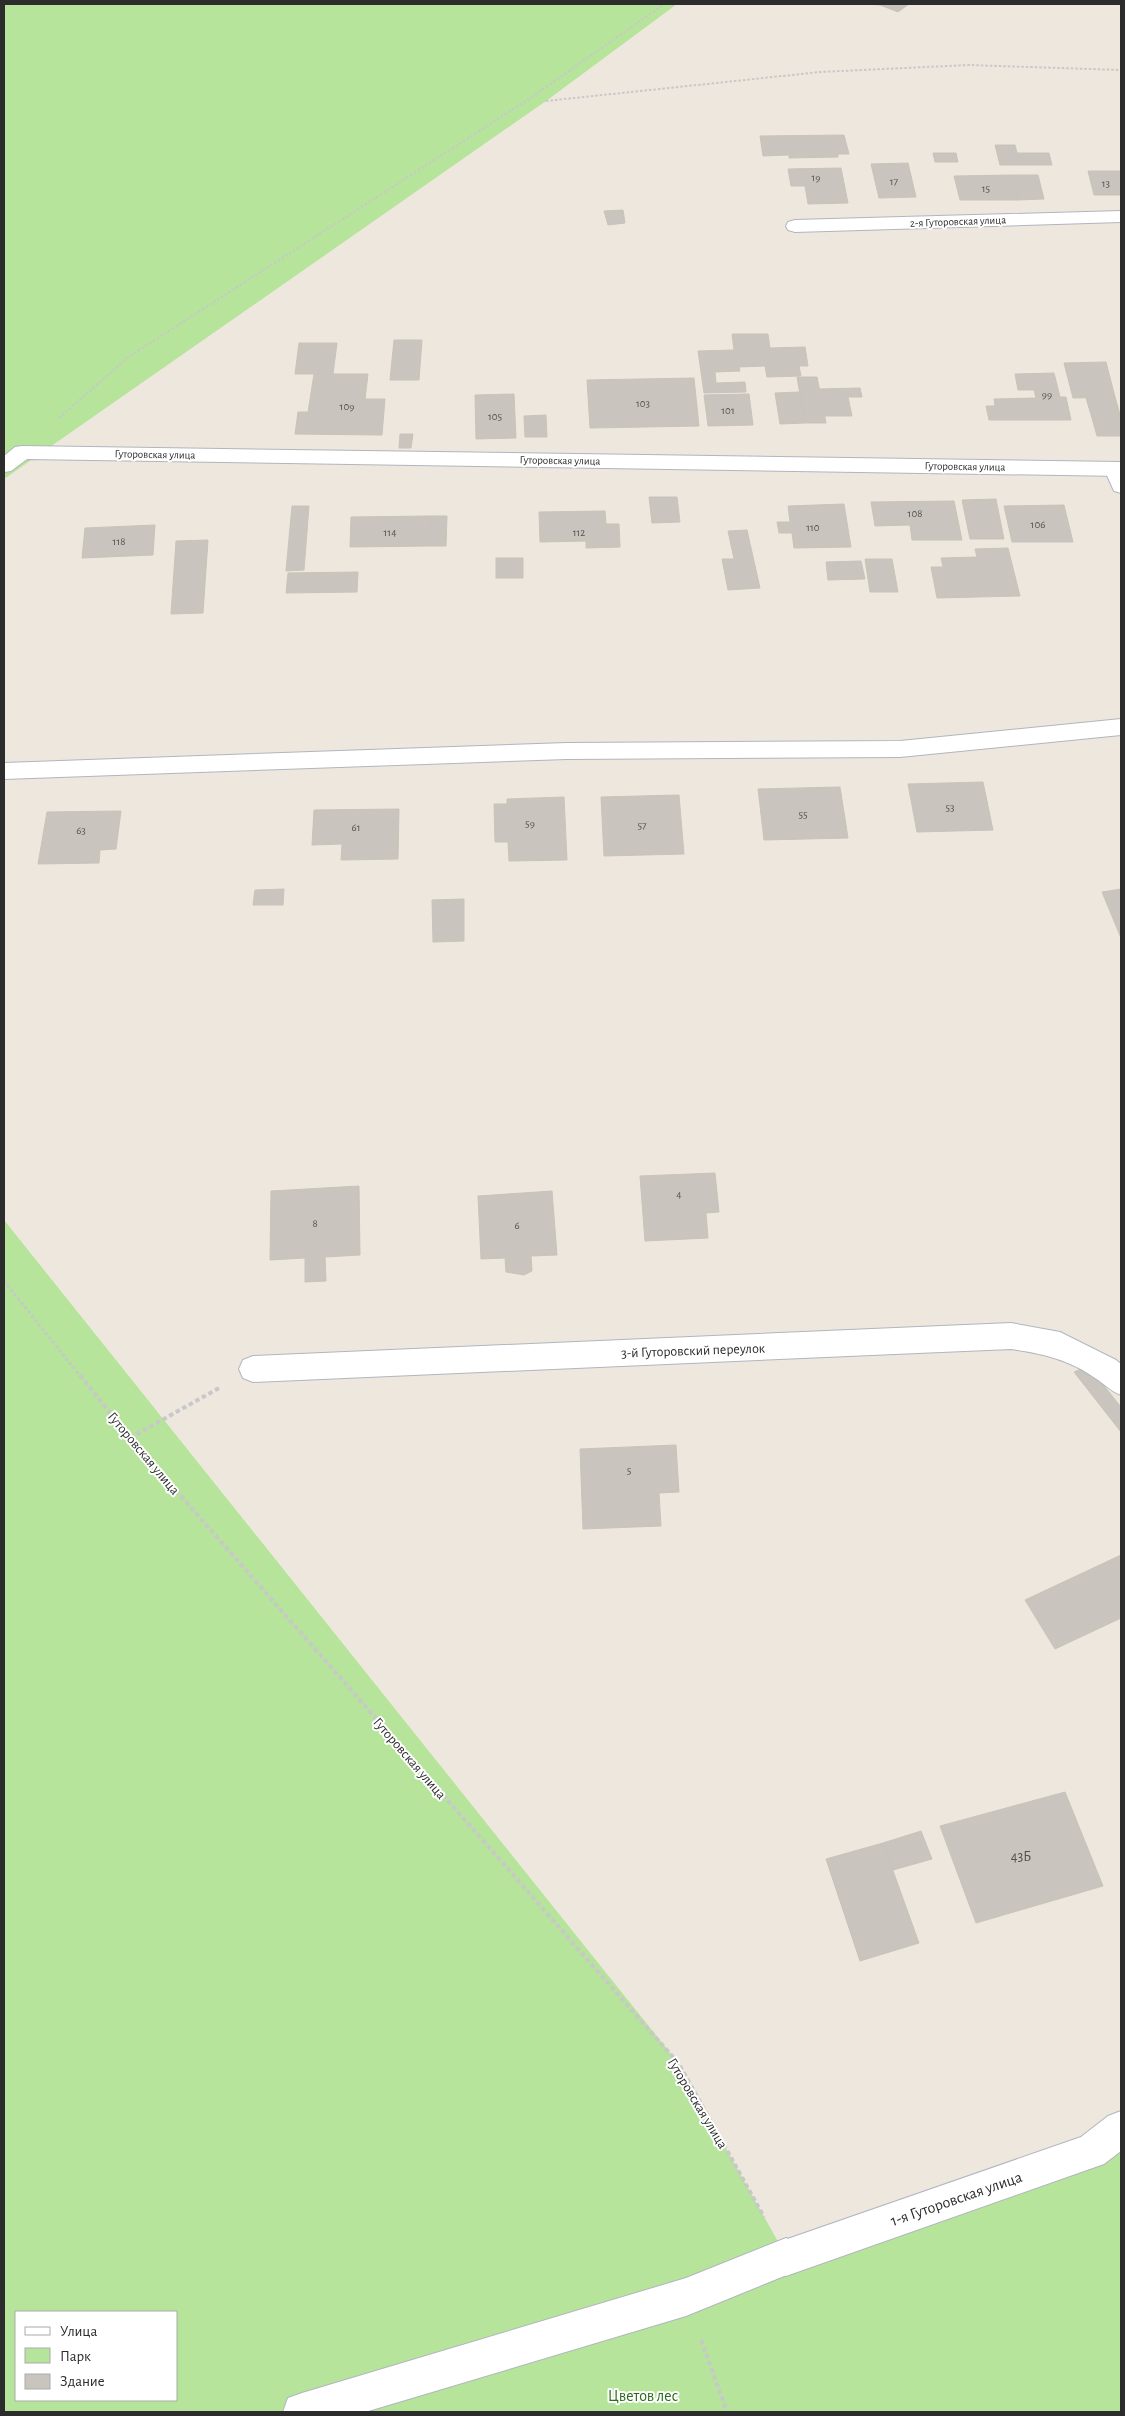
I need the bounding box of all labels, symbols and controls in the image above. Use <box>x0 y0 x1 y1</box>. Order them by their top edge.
house number: 19 <box>812 172 820 183</box>
house number: 17 <box>890 176 899 187</box>
house number: 13 <box>1102 178 1111 189</box>
house number: 15 <box>982 183 991 194</box>
street label: 2-я Гуторовская улица <box>910 214 1006 229</box>
house number: 99 <box>1042 389 1052 400</box>
house number: 103 <box>636 398 651 409</box>
house number: 109 <box>340 401 354 412</box>
house number: 101 <box>721 405 735 416</box>
house number: 105 <box>488 411 502 422</box>
street label: Гуторовская улица <box>114 448 196 461</box>
street label: Гуторовская улица <box>519 454 601 467</box>
street label: Гуторовская улица <box>924 460 1006 473</box>
house number: 108 <box>908 508 922 519</box>
house number: 106 <box>1031 519 1045 530</box>
house number: 110 <box>806 522 820 533</box>
house number: 114 <box>384 527 396 538</box>
house number: 112 <box>573 527 585 538</box>
house number: 118 <box>113 536 125 547</box>
house number: 53 <box>945 802 955 813</box>
house number: 55 <box>798 809 808 820</box>
house number: 59 <box>525 818 535 829</box>
house number: 57 <box>637 820 647 831</box>
house number: 61 <box>352 822 360 833</box>
house number: 63 <box>76 825 86 836</box>
house number: 4 <box>676 1189 682 1200</box>
house number: 8 <box>312 1218 318 1229</box>
house number: 6 <box>514 1220 520 1231</box>
street label: 3-й Гуторовский переулок <box>621 1341 766 1361</box>
street label: Гуторовская улица <box>105 1410 182 1498</box>
house number: 5 <box>627 1465 632 1476</box>
street label: Гуторовская улица <box>370 1715 449 1803</box>
house number: 43Б <box>1011 1850 1031 1864</box>
street label: Гуторовская улица <box>665 2056 730 2152</box>
street label: 1-я Гуторовская улица <box>888 2169 1025 2230</box>
legend <box>15 2311 178 2401</box>
text: Улица <box>60 2324 97 2339</box>
text: Парк <box>60 2349 91 2364</box>
text: Здание <box>60 2374 105 2389</box>
park label: Цветов лес <box>608 2388 678 2404</box>

